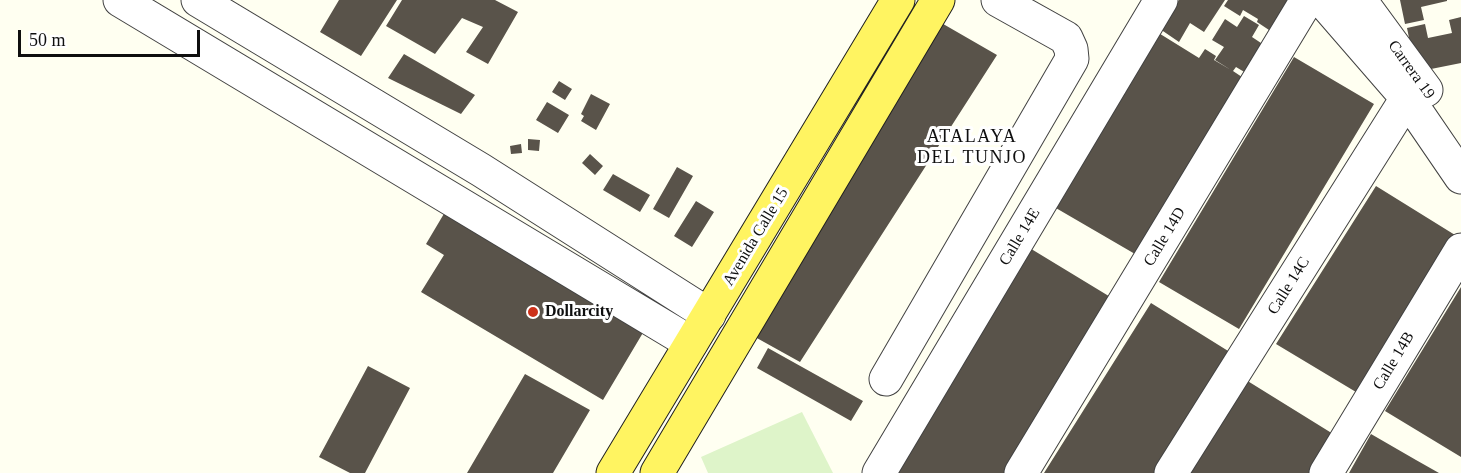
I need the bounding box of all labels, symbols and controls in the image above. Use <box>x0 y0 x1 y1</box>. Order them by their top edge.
scale bar <box>21 18 202 56</box>
text: 50 m <box>29 30 66 50</box>
street label: Carrera 19 <box>1383 37 1439 103</box>
district label: ATALAYA DEL TUNJO <box>917 126 1027 168</box>
street label: Avenida Calle 15 <box>719 185 793 289</box>
street label: Calle 14D <box>1140 204 1190 270</box>
street label: Calle 14E <box>995 205 1045 269</box>
street label: Calle 14C <box>1264 254 1314 318</box>
place label: Dollarcity <box>545 302 613 322</box>
marker: Dollarcity <box>526 305 540 319</box>
street label: Calle 14B <box>1369 328 1419 394</box>

